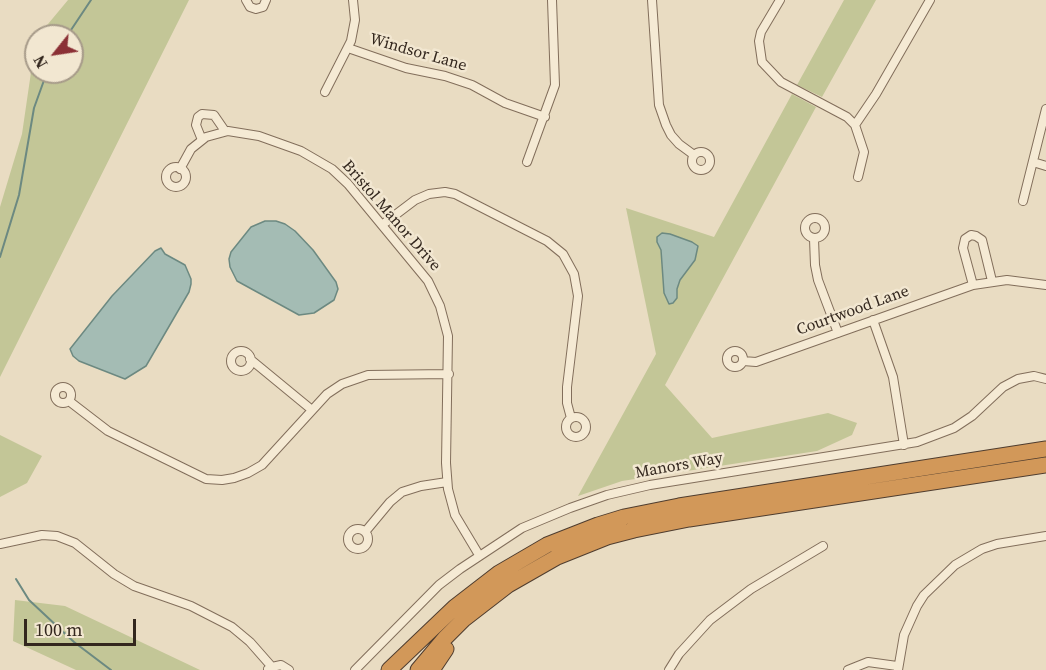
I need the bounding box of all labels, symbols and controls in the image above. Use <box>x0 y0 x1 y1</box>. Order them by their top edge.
north arrow <box>24 24 84 84</box>
street label: Windsor Lane <box>367 30 469 76</box>
text: N <box>28 51 53 73</box>
street label: Bristol Manor Drive <box>338 157 444 275</box>
street label: Courtwood Lane <box>794 282 912 340</box>
street label: Manors Way <box>634 449 724 483</box>
scale bar <box>27 607 140 645</box>
text: 100 m <box>35 617 82 642</box>

